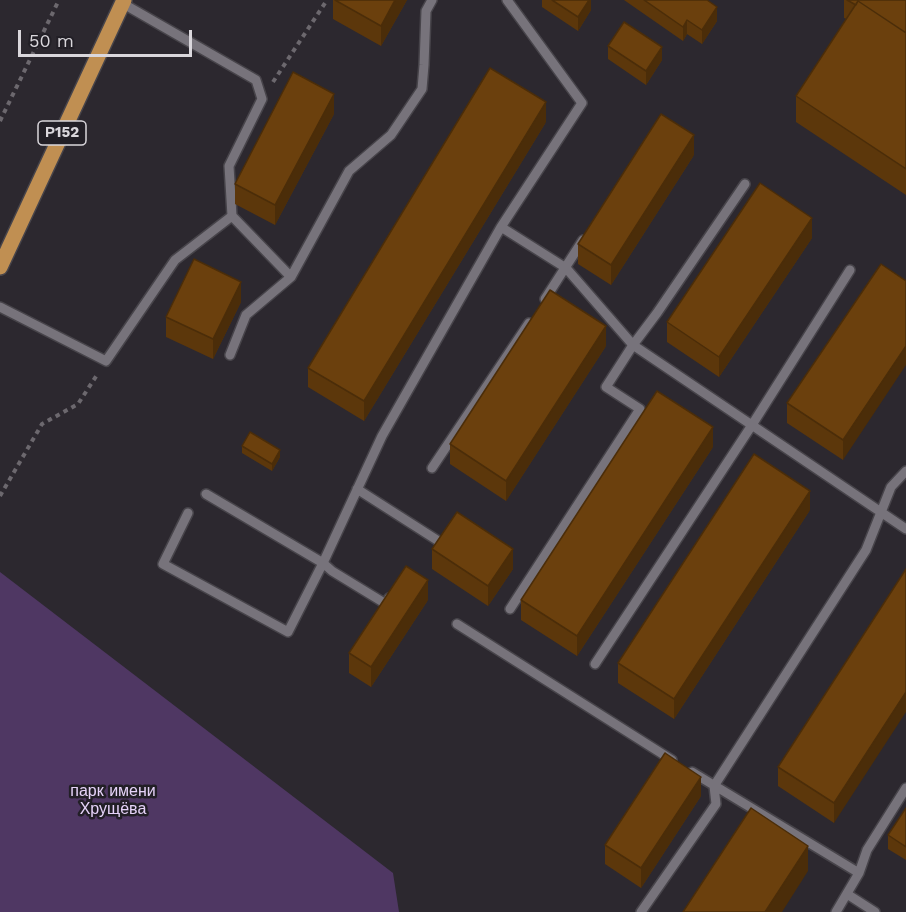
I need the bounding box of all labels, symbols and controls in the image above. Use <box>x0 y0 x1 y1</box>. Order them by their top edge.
scale bar <box>21 18 195 56</box>
text: 50 m <box>29 30 74 51</box>
road number: Р152 <box>38 121 86 145</box>
park label: парк имени Хрущёва <box>70 781 156 819</box>

